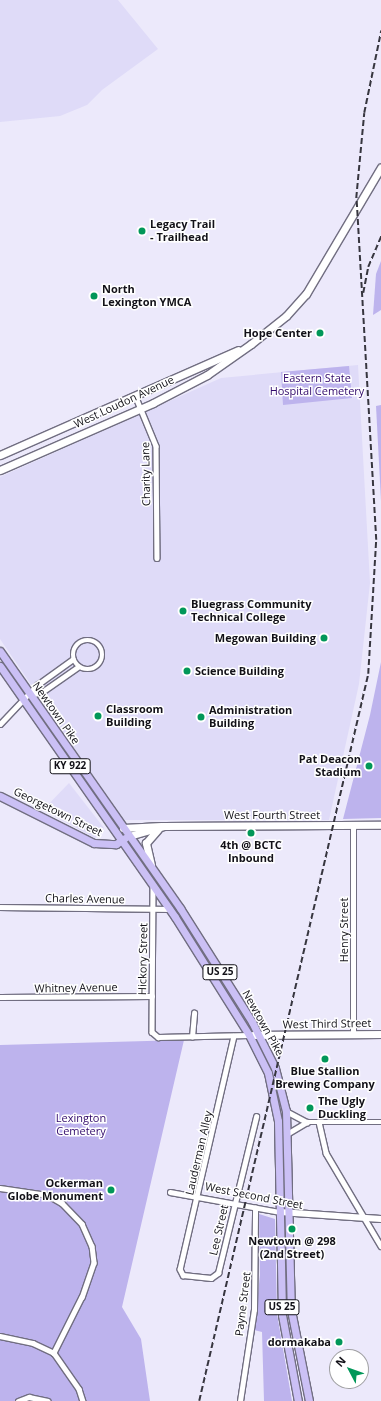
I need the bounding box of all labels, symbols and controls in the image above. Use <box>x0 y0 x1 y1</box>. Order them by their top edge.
place label: Legacy Trail - Trailhead <box>150 218 215 244</box>
marker: Legacy Trail - Trailhead <box>137 226 147 236</box>
place label: North Lexington YMCA <box>102 283 191 309</box>
marker: North Lexington YMCA <box>89 291 99 301</box>
place label: Hope Center <box>243 326 312 340</box>
marker: Hope Center <box>315 328 325 338</box>
park label: Eastern State Hospital Cemetery <box>270 372 364 398</box>
street label: West Loudon Avenue <box>72 373 176 431</box>
street label: Charity Lane <box>139 442 153 506</box>
place label: Bluegrass Community Technical College <box>191 598 311 624</box>
marker: Bluegrass Community Technical College <box>178 606 188 616</box>
place label: Megowan Building <box>215 631 316 645</box>
marker: Megowan Building <box>319 633 329 643</box>
place label: Science Building <box>195 664 284 678</box>
marker: Science Building <box>182 666 192 676</box>
street label: Newtown Pike <box>30 679 82 747</box>
place label: Classroom Building <box>106 703 163 729</box>
place label: Administration Building <box>209 704 292 730</box>
marker: Classroom Building <box>93 711 103 721</box>
marker: Administration Building <box>196 712 206 722</box>
place label: Pat Deacon Stadium <box>299 753 361 779</box>
road number: KY 922 <box>49 758 91 774</box>
marker: Pat Deacon Stadium <box>364 761 374 771</box>
street label: Georgetown Street <box>12 785 104 839</box>
street label: West Fourth Street <box>224 808 320 822</box>
marker: 4th @ BCTC Inbound <box>246 828 256 838</box>
place label: 4th @ BCTC Inbound <box>220 839 282 865</box>
street label: Charles Avenue <box>45 892 125 906</box>
street label: Henry Street <box>337 898 351 962</box>
street label: Hickory Street <box>136 923 150 995</box>
road number: US 25 <box>202 964 238 980</box>
street label: Whitney Avenue <box>34 981 118 995</box>
street label: Newtown Pike <box>240 988 286 1058</box>
street label: West Third Street <box>283 1017 371 1031</box>
marker: Blue Stallion Brewing Company <box>320 1054 330 1064</box>
place label: Blue Stallion Brewing Company <box>275 1065 375 1091</box>
place label: The Ugly Duckling <box>318 1095 366 1121</box>
marker: The Ugly Duckling <box>305 1103 315 1113</box>
street label: Lauderman Alley <box>183 1110 215 1196</box>
park label: Lexington Cemetery <box>56 1112 106 1138</box>
place label: Ockerman Globe Monument <box>8 1177 103 1203</box>
street label: West Second Street <box>204 1180 304 1212</box>
marker: Ockerman Globe Monument <box>106 1185 116 1195</box>
street label: Lee Street <box>207 1203 231 1257</box>
marker: Newtown @ 298 (2nd Street) <box>287 1224 297 1234</box>
place label: Newtown @ 298 (2nd Street) <box>248 1235 336 1261</box>
street label: Payne Street <box>233 1271 253 1337</box>
road number: US 25 <box>264 1299 300 1315</box>
place label: dormakaba <box>268 1335 331 1349</box>
marker: dormakaba <box>334 1337 344 1347</box>
north arrow <box>329 1349 369 1389</box>
text: N <box>332 1353 349 1370</box>

